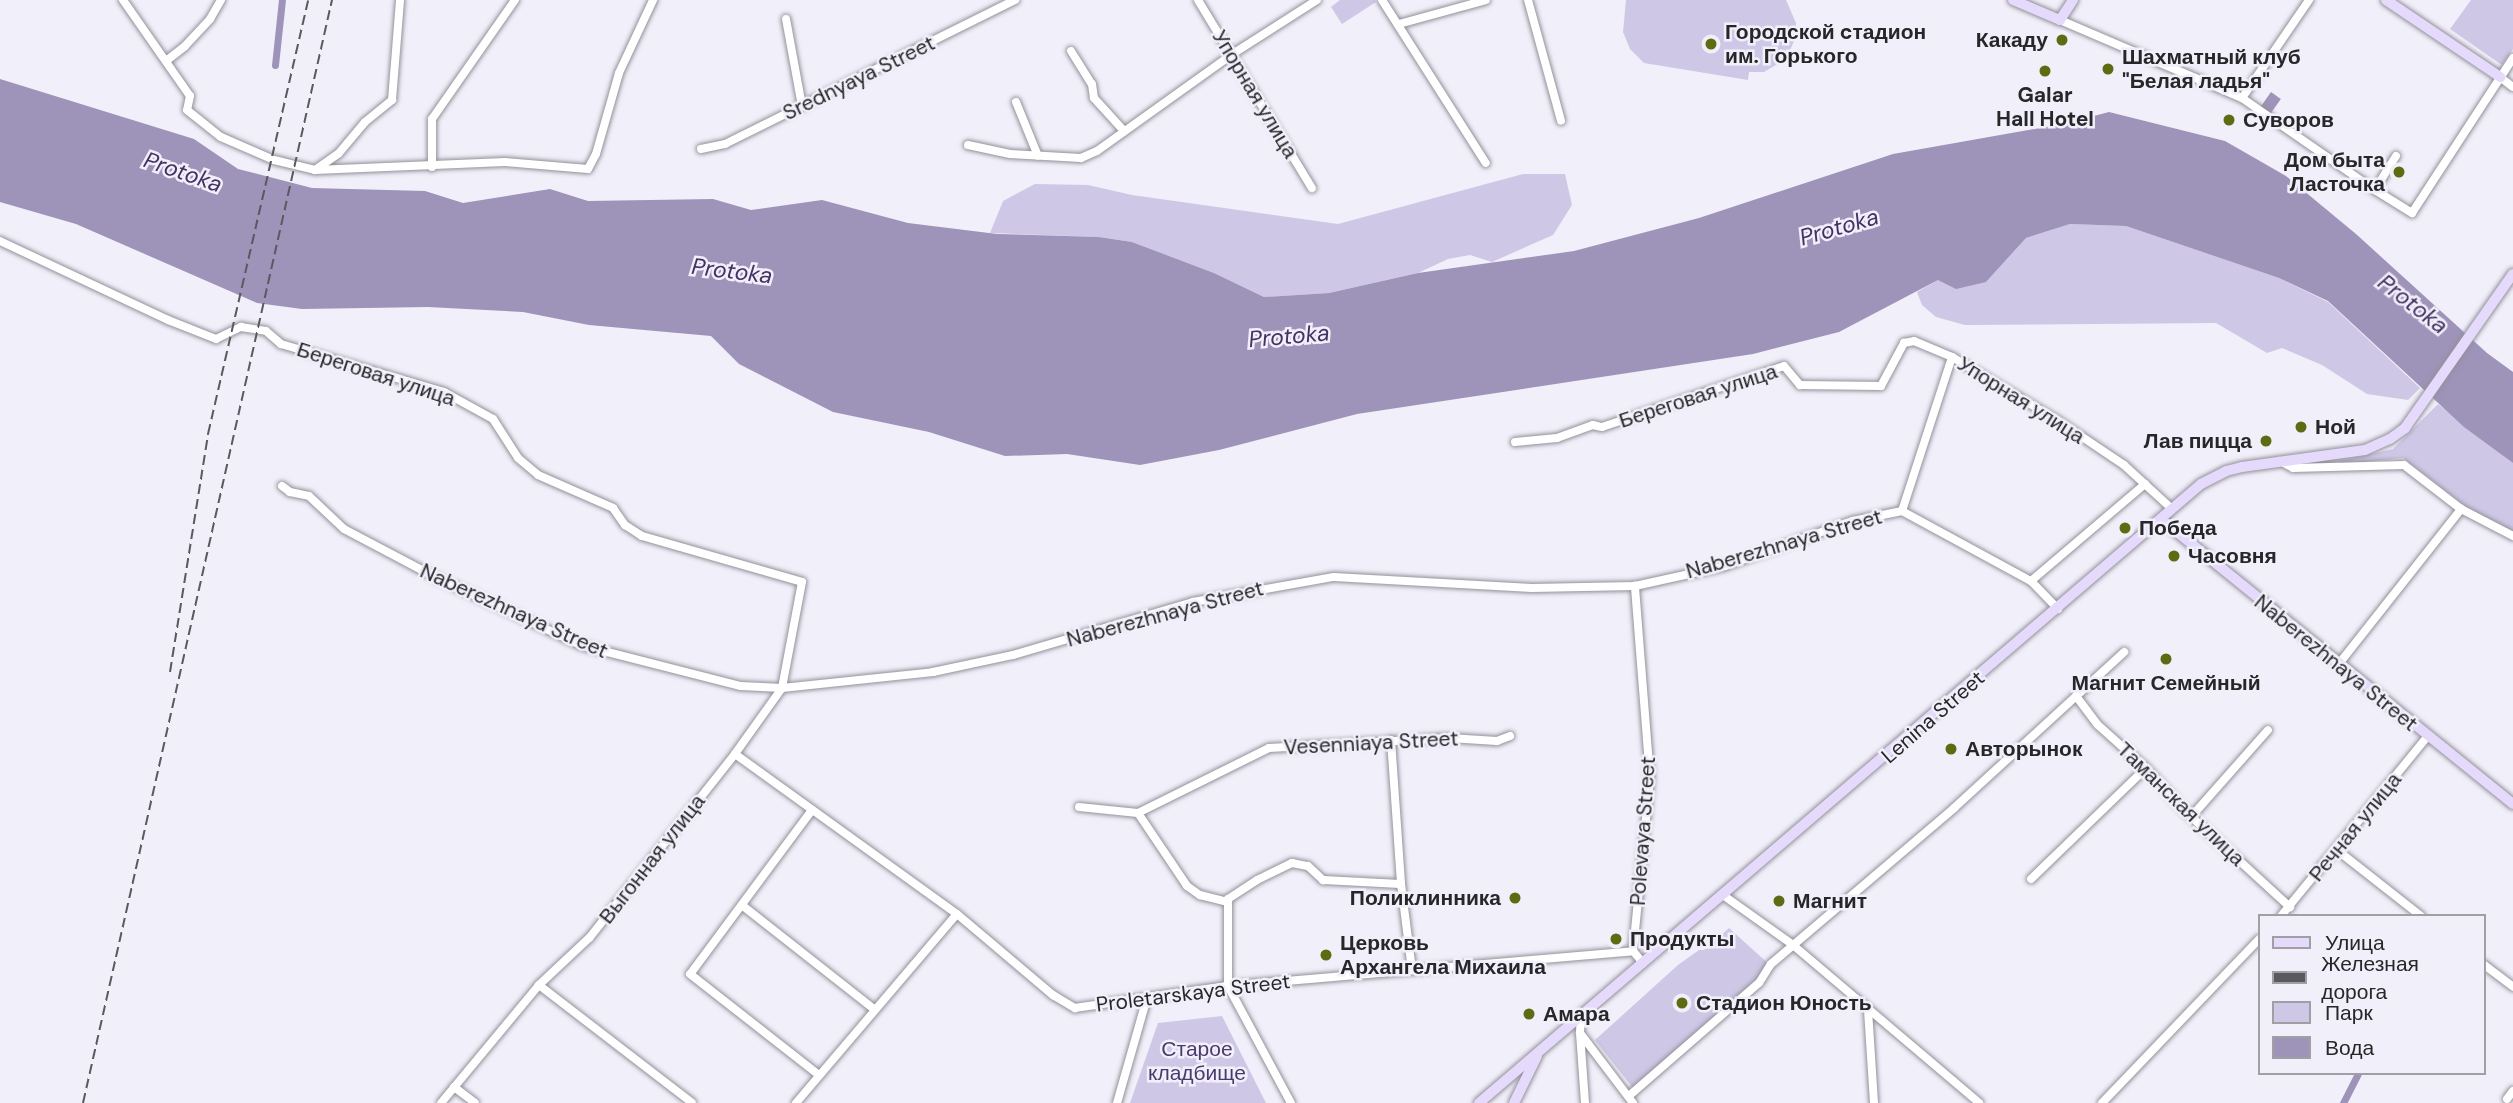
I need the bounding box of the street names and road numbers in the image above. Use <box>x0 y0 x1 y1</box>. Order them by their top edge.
street label: Упорная улица <box>1207 25 1303 163</box>
street label: Srednyaya Street <box>779 30 939 126</box>
street label: Береговая улица <box>294 337 458 411</box>
street label: Упорная улица <box>1953 351 2089 449</box>
street label: Береговая улица <box>1616 359 1780 433</box>
street label: Naberezhnaya Street <box>1683 504 1885 584</box>
street label: Naberezhnaya Street <box>416 558 612 664</box>
street label: Naberezhnaya Street <box>1064 576 1266 652</box>
street label: Naberezhnaya Street <box>2249 589 2423 737</box>
street label: Lenina Street <box>1876 665 1990 769</box>
street label: Vesenniaya Street <box>1283 726 1459 760</box>
street label: Таманская улица <box>2112 737 2250 871</box>
street label: Polevaya Street <box>1625 756 1661 906</box>
street label: Речная улица <box>2303 767 2407 887</box>
street label: Выгонная улица <box>594 789 710 929</box>
street label: Proletarskaya Street <box>1095 969 1291 1017</box>

